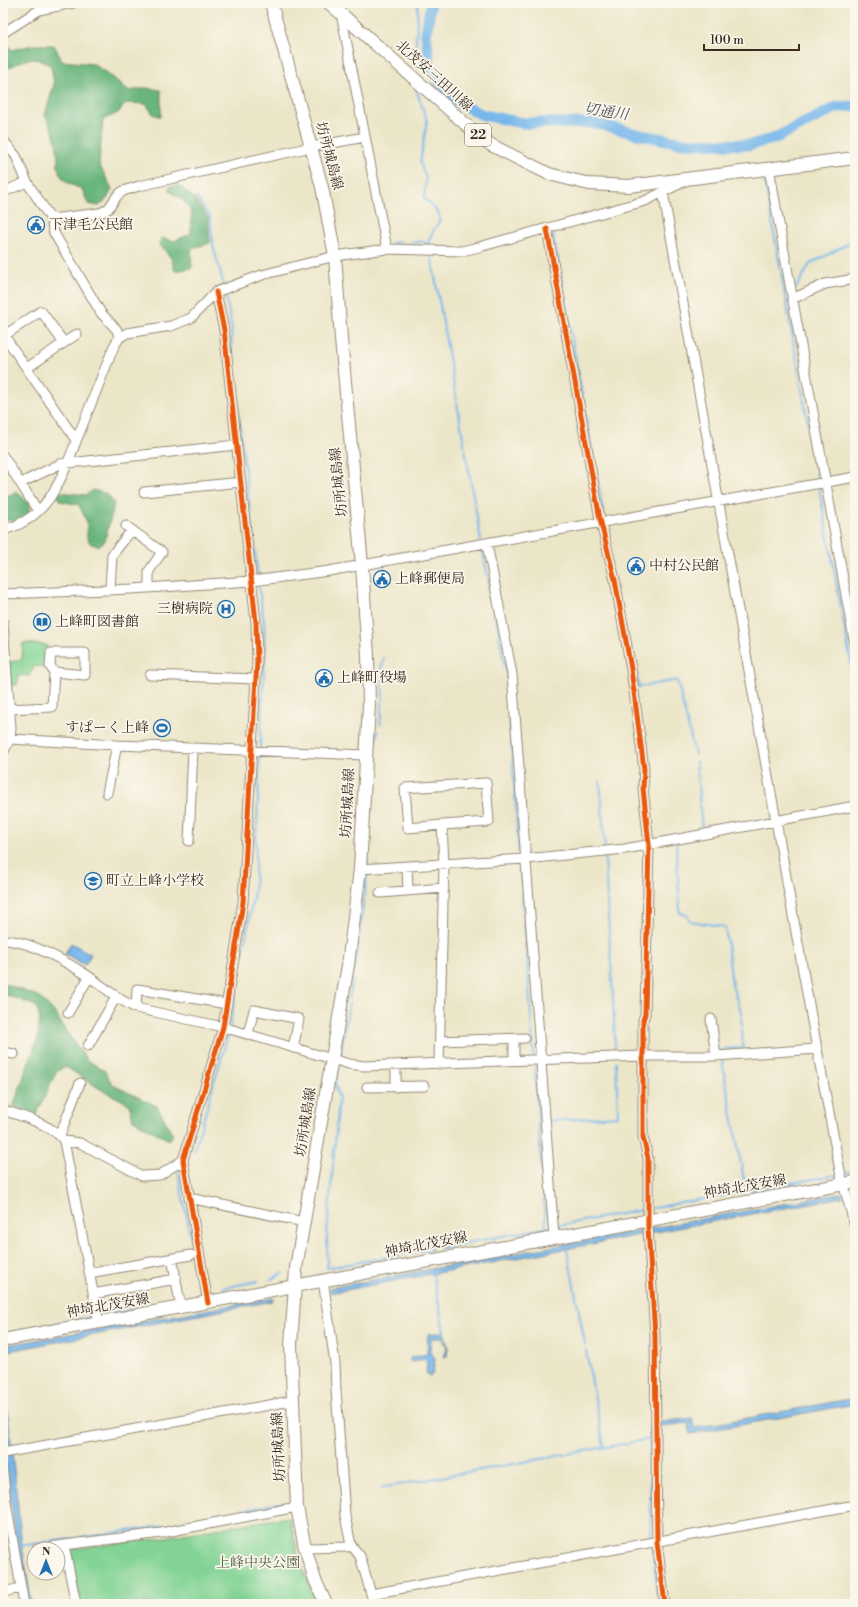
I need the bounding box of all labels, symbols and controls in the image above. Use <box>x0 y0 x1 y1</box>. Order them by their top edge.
scale bar <box>704 26 799 52</box>
text: 100 m <box>710 33 744 48</box>
street label: 北茂安三田川線 <box>392 37 476 115</box>
water label: 切通川 <box>582 99 632 125</box>
street label: 坊所城島線 <box>311 120 347 192</box>
road number: 22 <box>465 124 491 146</box>
public building icon: 下津毛公民館 <box>26 215 46 235</box>
place label: 下津毛公民館 <box>49 216 133 234</box>
street label: 坊所城島線 <box>326 446 352 518</box>
public building icon: 中村公民館 <box>626 556 646 576</box>
place label: 中村公民館 <box>649 557 719 575</box>
public building icon: 上峰郵便局 <box>372 569 392 589</box>
place label: 上峰郵便局 <box>395 570 465 588</box>
hospital icon: 三樹病院 <box>216 599 236 619</box>
place label: 三樹病院 <box>157 600 213 618</box>
library icon: 上峰町図書館 <box>32 612 52 632</box>
place label: 上峰町図書館 <box>55 613 139 631</box>
public building icon: 上峰町役場 <box>314 668 334 688</box>
place label: 上峰町役場 <box>337 669 407 687</box>
sports icon: すぱーく上峰 <box>152 718 172 738</box>
place label: すぱーく上峰 <box>65 719 149 737</box>
street label: 坊所城島線 <box>337 768 359 838</box>
school or university icon: 町立上峰小学校 <box>83 871 103 891</box>
place label: 町立上峰小学校 <box>106 872 204 890</box>
street label: 坊所城島線 <box>292 1086 320 1158</box>
street label: 神埼北茂安線 <box>702 1171 788 1203</box>
street label: 神埼北茂安線 <box>383 1228 469 1262</box>
street label: 神埼北茂安線 <box>65 1290 151 1322</box>
street label: 坊所城島線 <box>268 1412 290 1482</box>
north arrow <box>26 1541 66 1581</box>
text: N <box>42 1545 51 1559</box>
park label: 上峰中央公園 <box>216 1554 300 1572</box>

